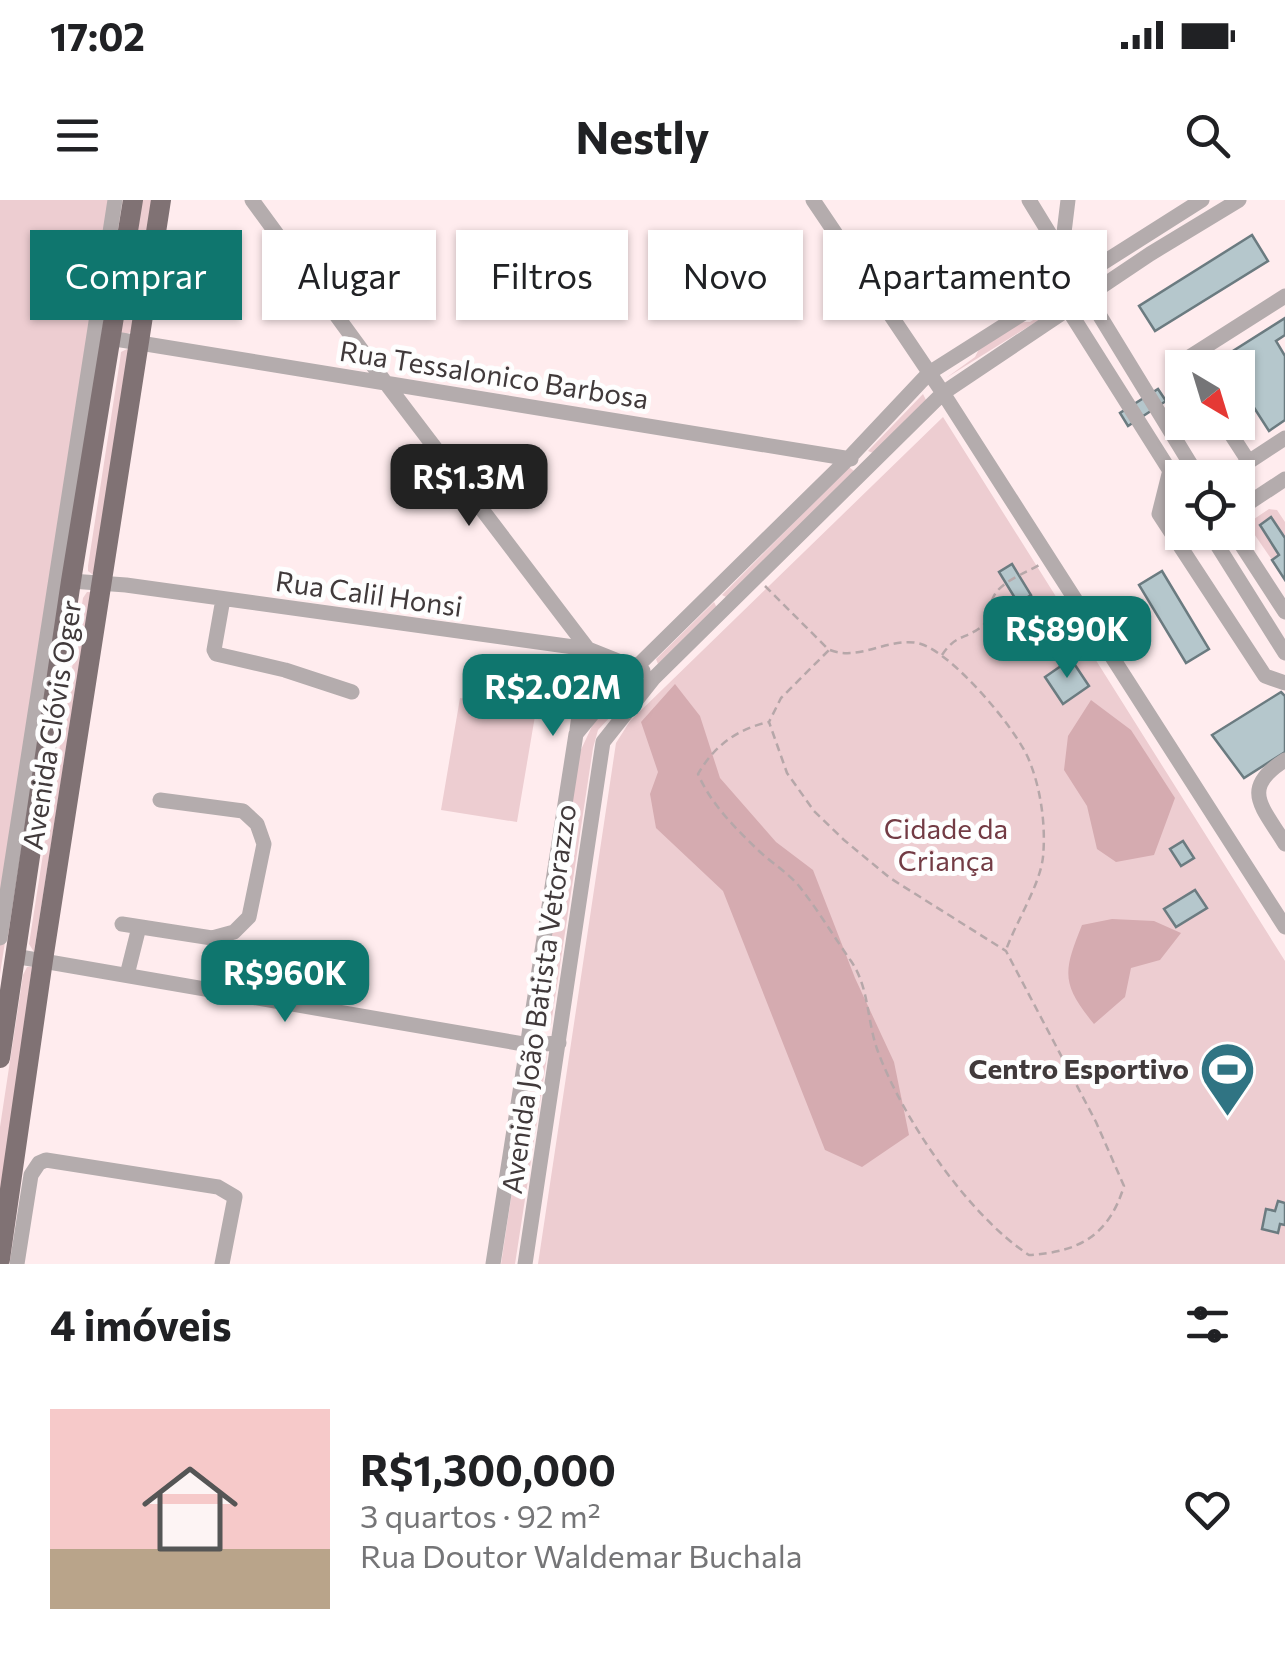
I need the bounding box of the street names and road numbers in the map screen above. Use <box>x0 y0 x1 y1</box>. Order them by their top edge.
street label: Rua Tessalonico Barbosa <box>337 333 651 415</box>
street label: Rua Calil Honsi <box>273 563 465 623</box>
street label: Avenida Clóvis Oger <box>14 598 88 852</box>
street label: Avenida João Batista Vetorazzo <box>494 802 582 1196</box>

